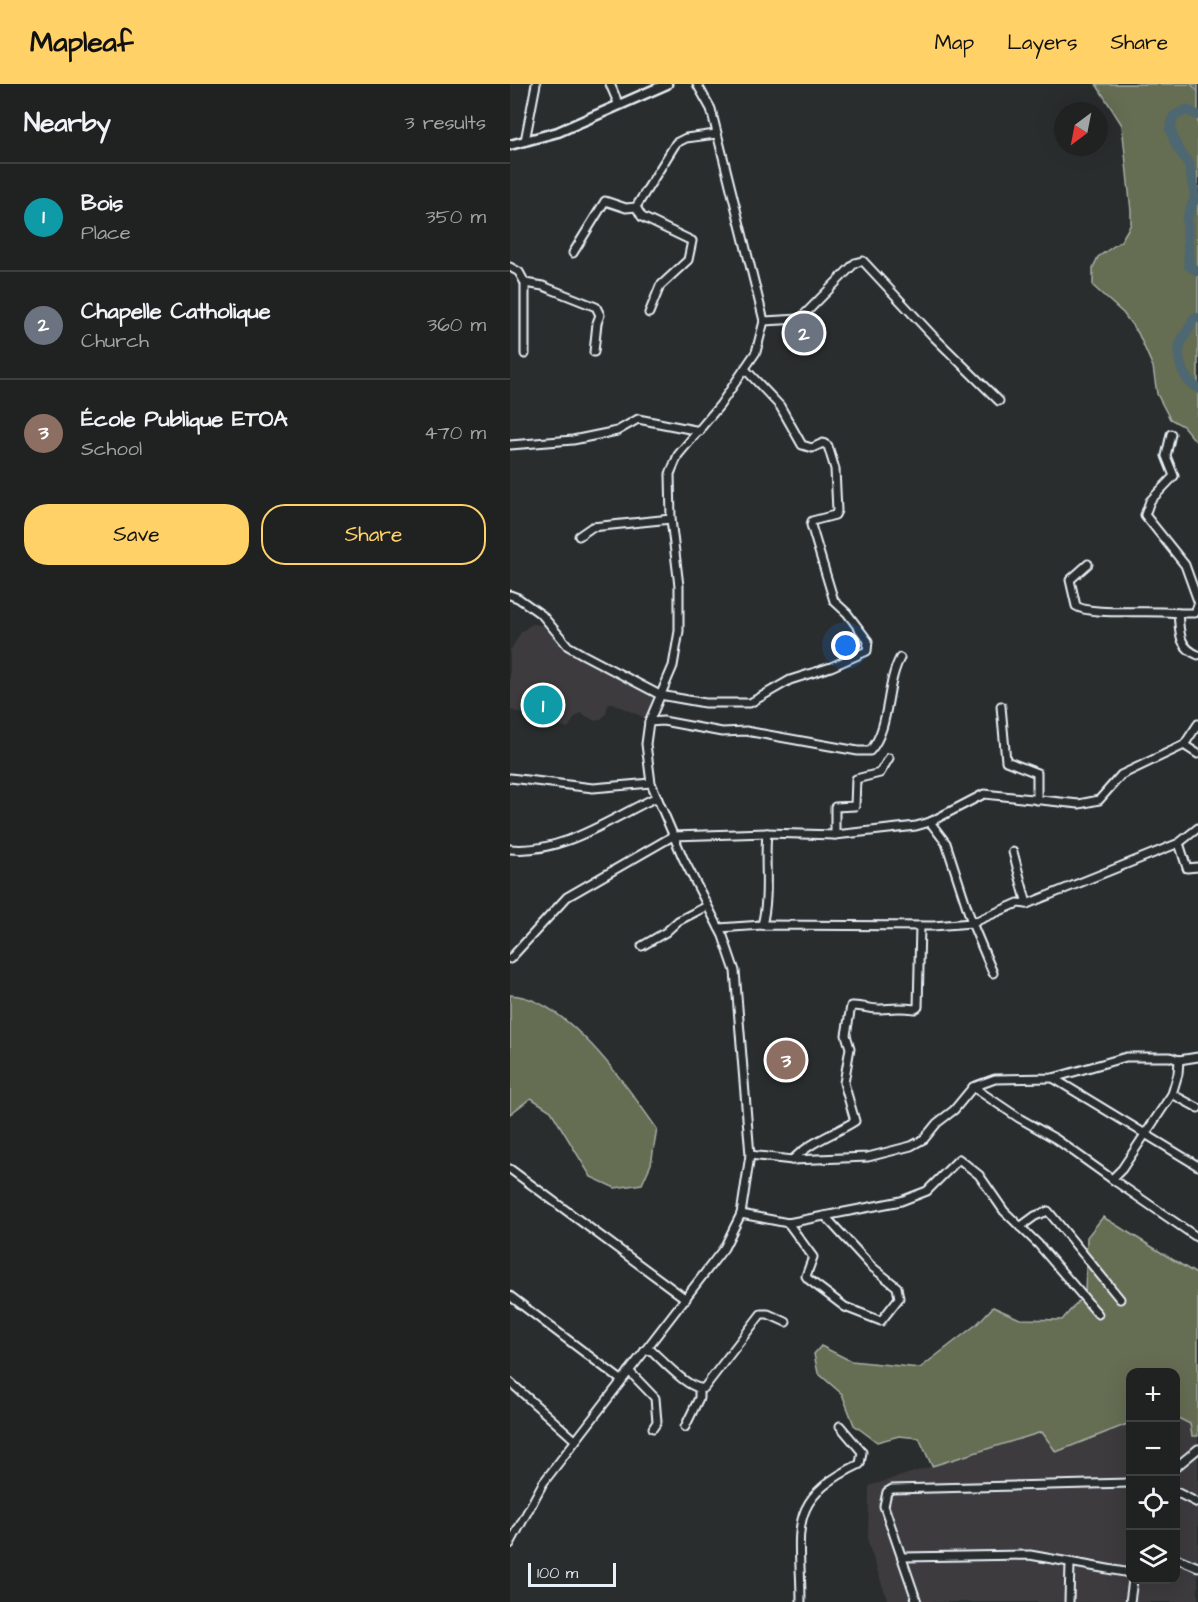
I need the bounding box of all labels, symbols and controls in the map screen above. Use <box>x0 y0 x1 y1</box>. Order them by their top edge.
text: Mapleaf <box>30 23 133 62</box>
text: Map <box>934 28 974 57</box>
text: Layers <box>1007 28 1077 57</box>
text: Share <box>1110 28 1168 57</box>
north arrow <box>1054 102 1108 156</box>
text: Nearby <box>24 105 111 141</box>
text: 3 results <box>404 109 486 137</box>
text: Bois <box>81 188 123 219</box>
text: 1 <box>42 203 45 231</box>
text: 350 m <box>425 203 486 231</box>
text: Place <box>81 219 131 247</box>
text: Chapelle Catholique <box>81 296 271 327</box>
pin: 2 <box>784 310 824 356</box>
text: 2 <box>38 311 49 339</box>
text: 360 m <box>427 311 486 339</box>
text: Church <box>81 327 149 355</box>
text: École Publique ETOA <box>81 404 288 435</box>
text: 3 <box>38 419 49 447</box>
text: 470 m <box>424 419 486 447</box>
text: School <box>81 435 142 463</box>
button: Save <box>24 504 249 565</box>
button: Share <box>261 504 486 565</box>
your location <box>831 631 860 660</box>
pin: 1 <box>524 682 562 728</box>
pin: 3 <box>766 1038 806 1082</box>
map controls <box>1126 1368 1180 1584</box>
button: + <box>1126 1368 1180 1422</box>
button: − <box>1126 1422 1180 1476</box>
button: locate <box>1126 1476 1180 1530</box>
button: layers <box>1126 1530 1180 1584</box>
scale bar <box>528 1560 616 1588</box>
text: 100 m <box>537 1562 578 1584</box>

